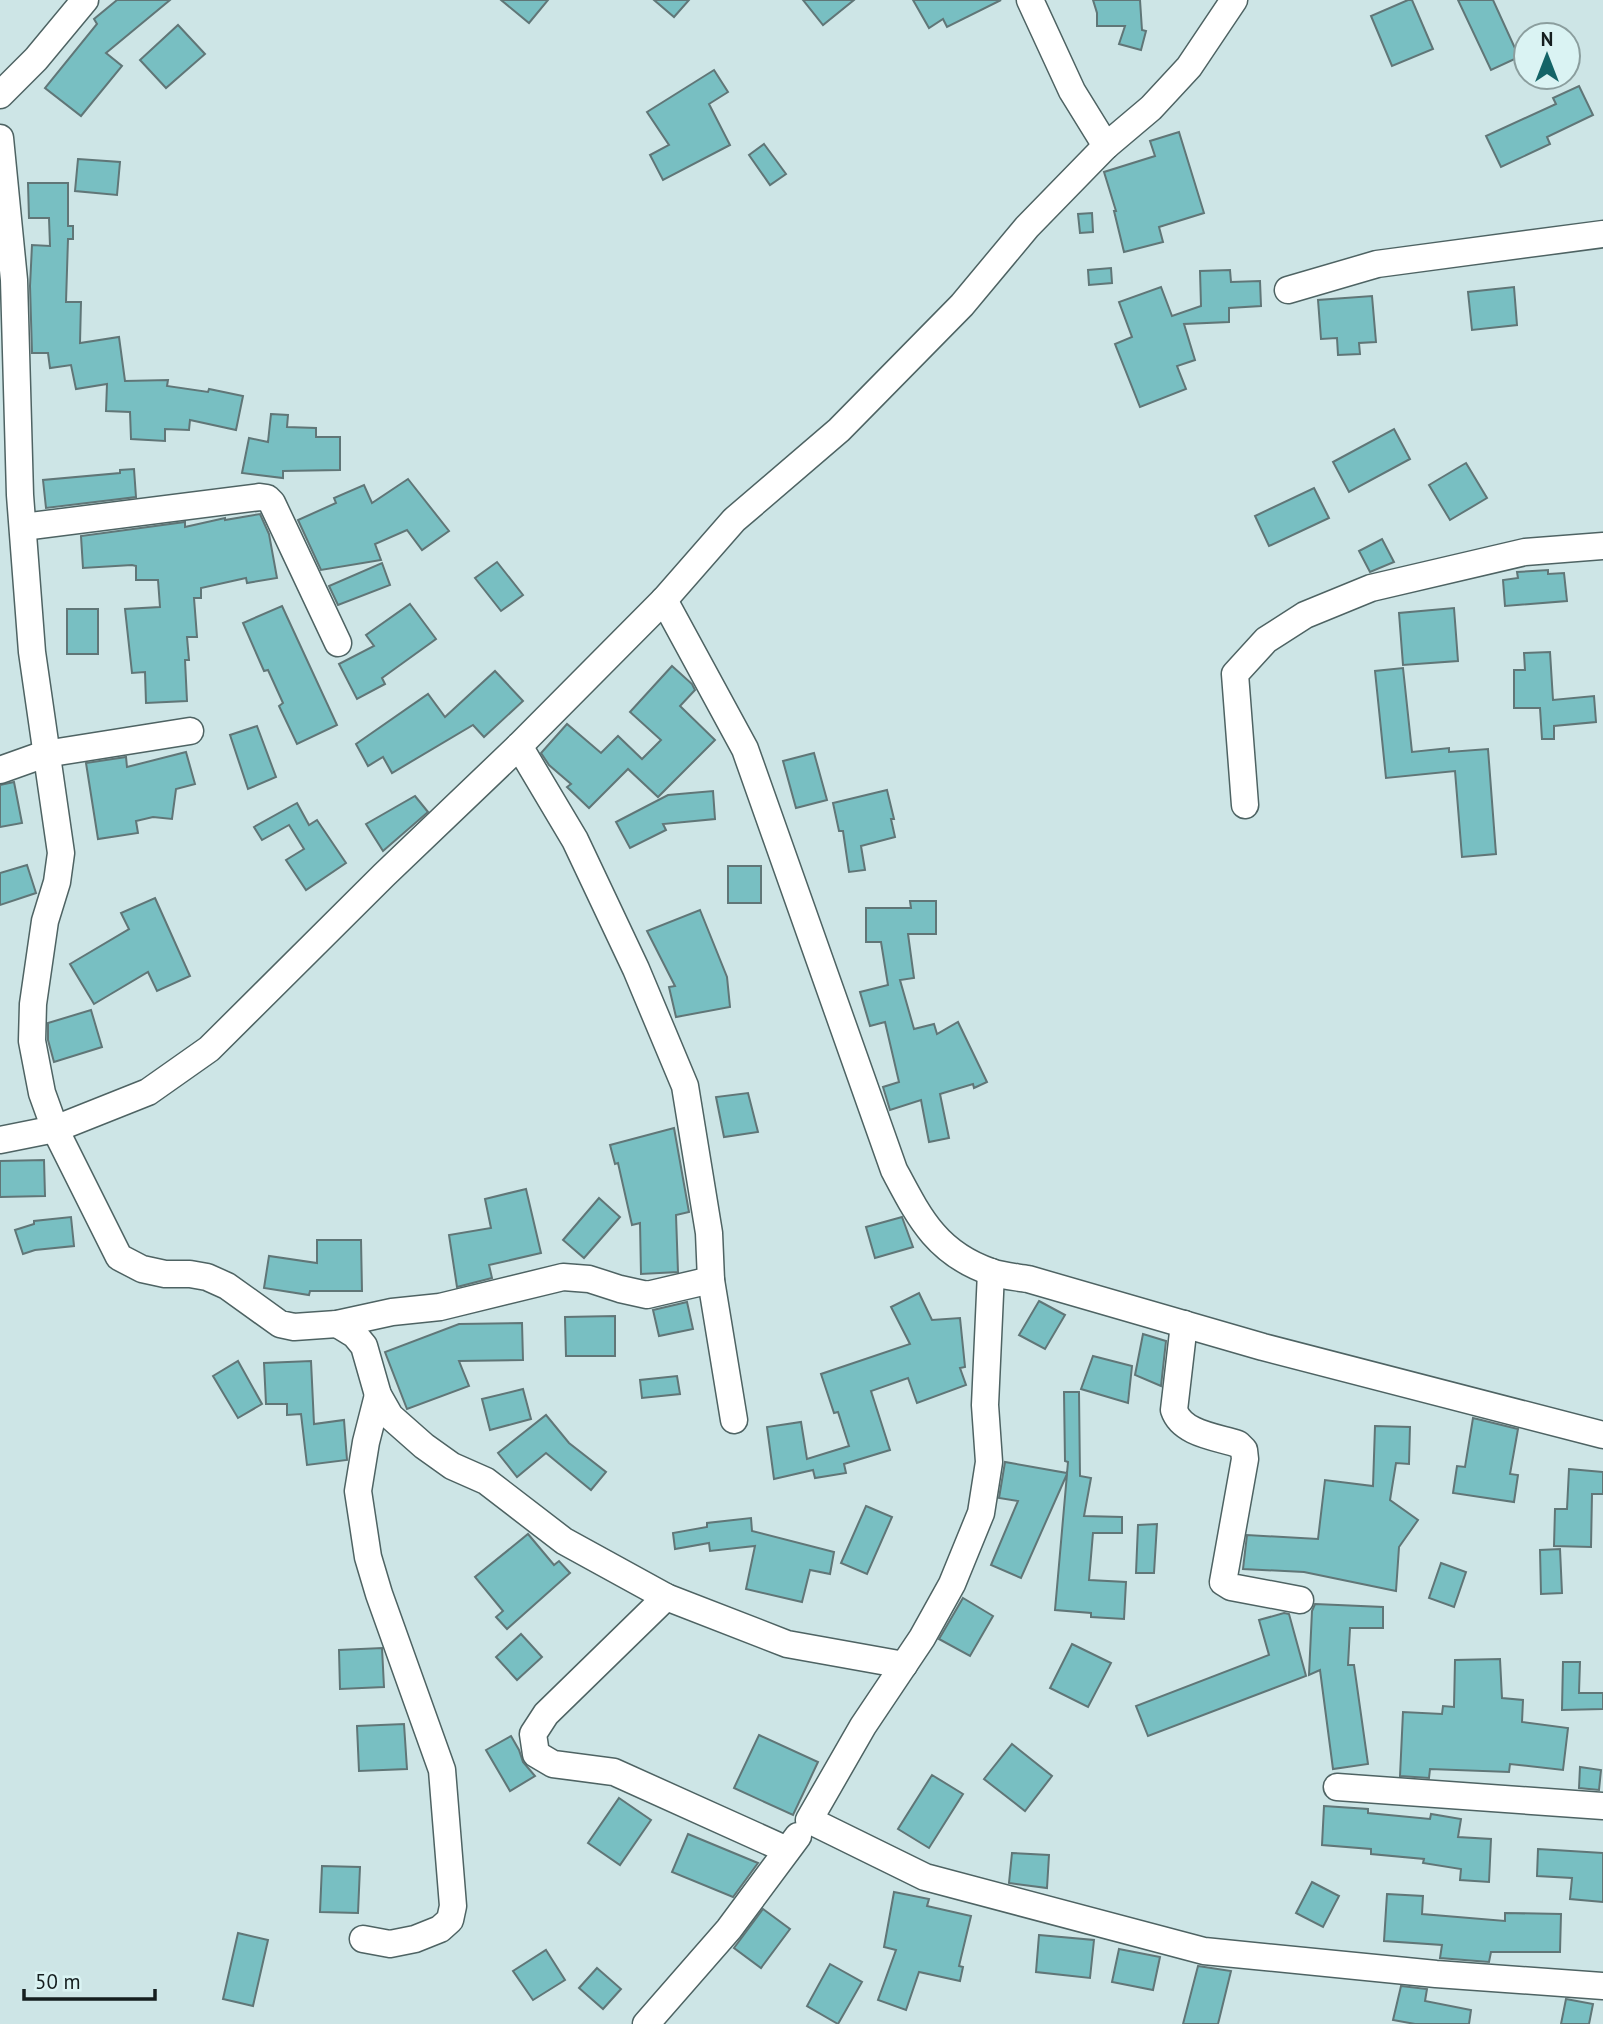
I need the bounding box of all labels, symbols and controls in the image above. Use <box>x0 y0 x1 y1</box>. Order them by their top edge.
north arrow <box>1512 21 1582 91</box>
text: N <box>1541 27 1553 51</box>
scale bar <box>24 1958 156 2002</box>
text: 50 m <box>35 1968 81 1995</box>

